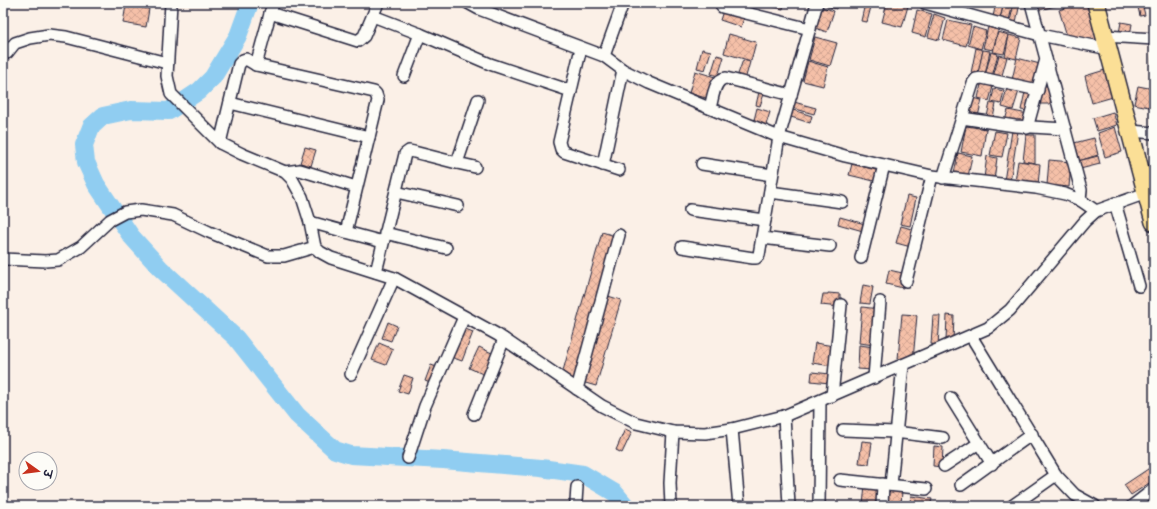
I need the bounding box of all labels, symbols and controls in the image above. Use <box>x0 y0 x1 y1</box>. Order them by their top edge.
north arrow <box>18 451 58 491</box>
text: उ <box>39 467 56 480</box>

